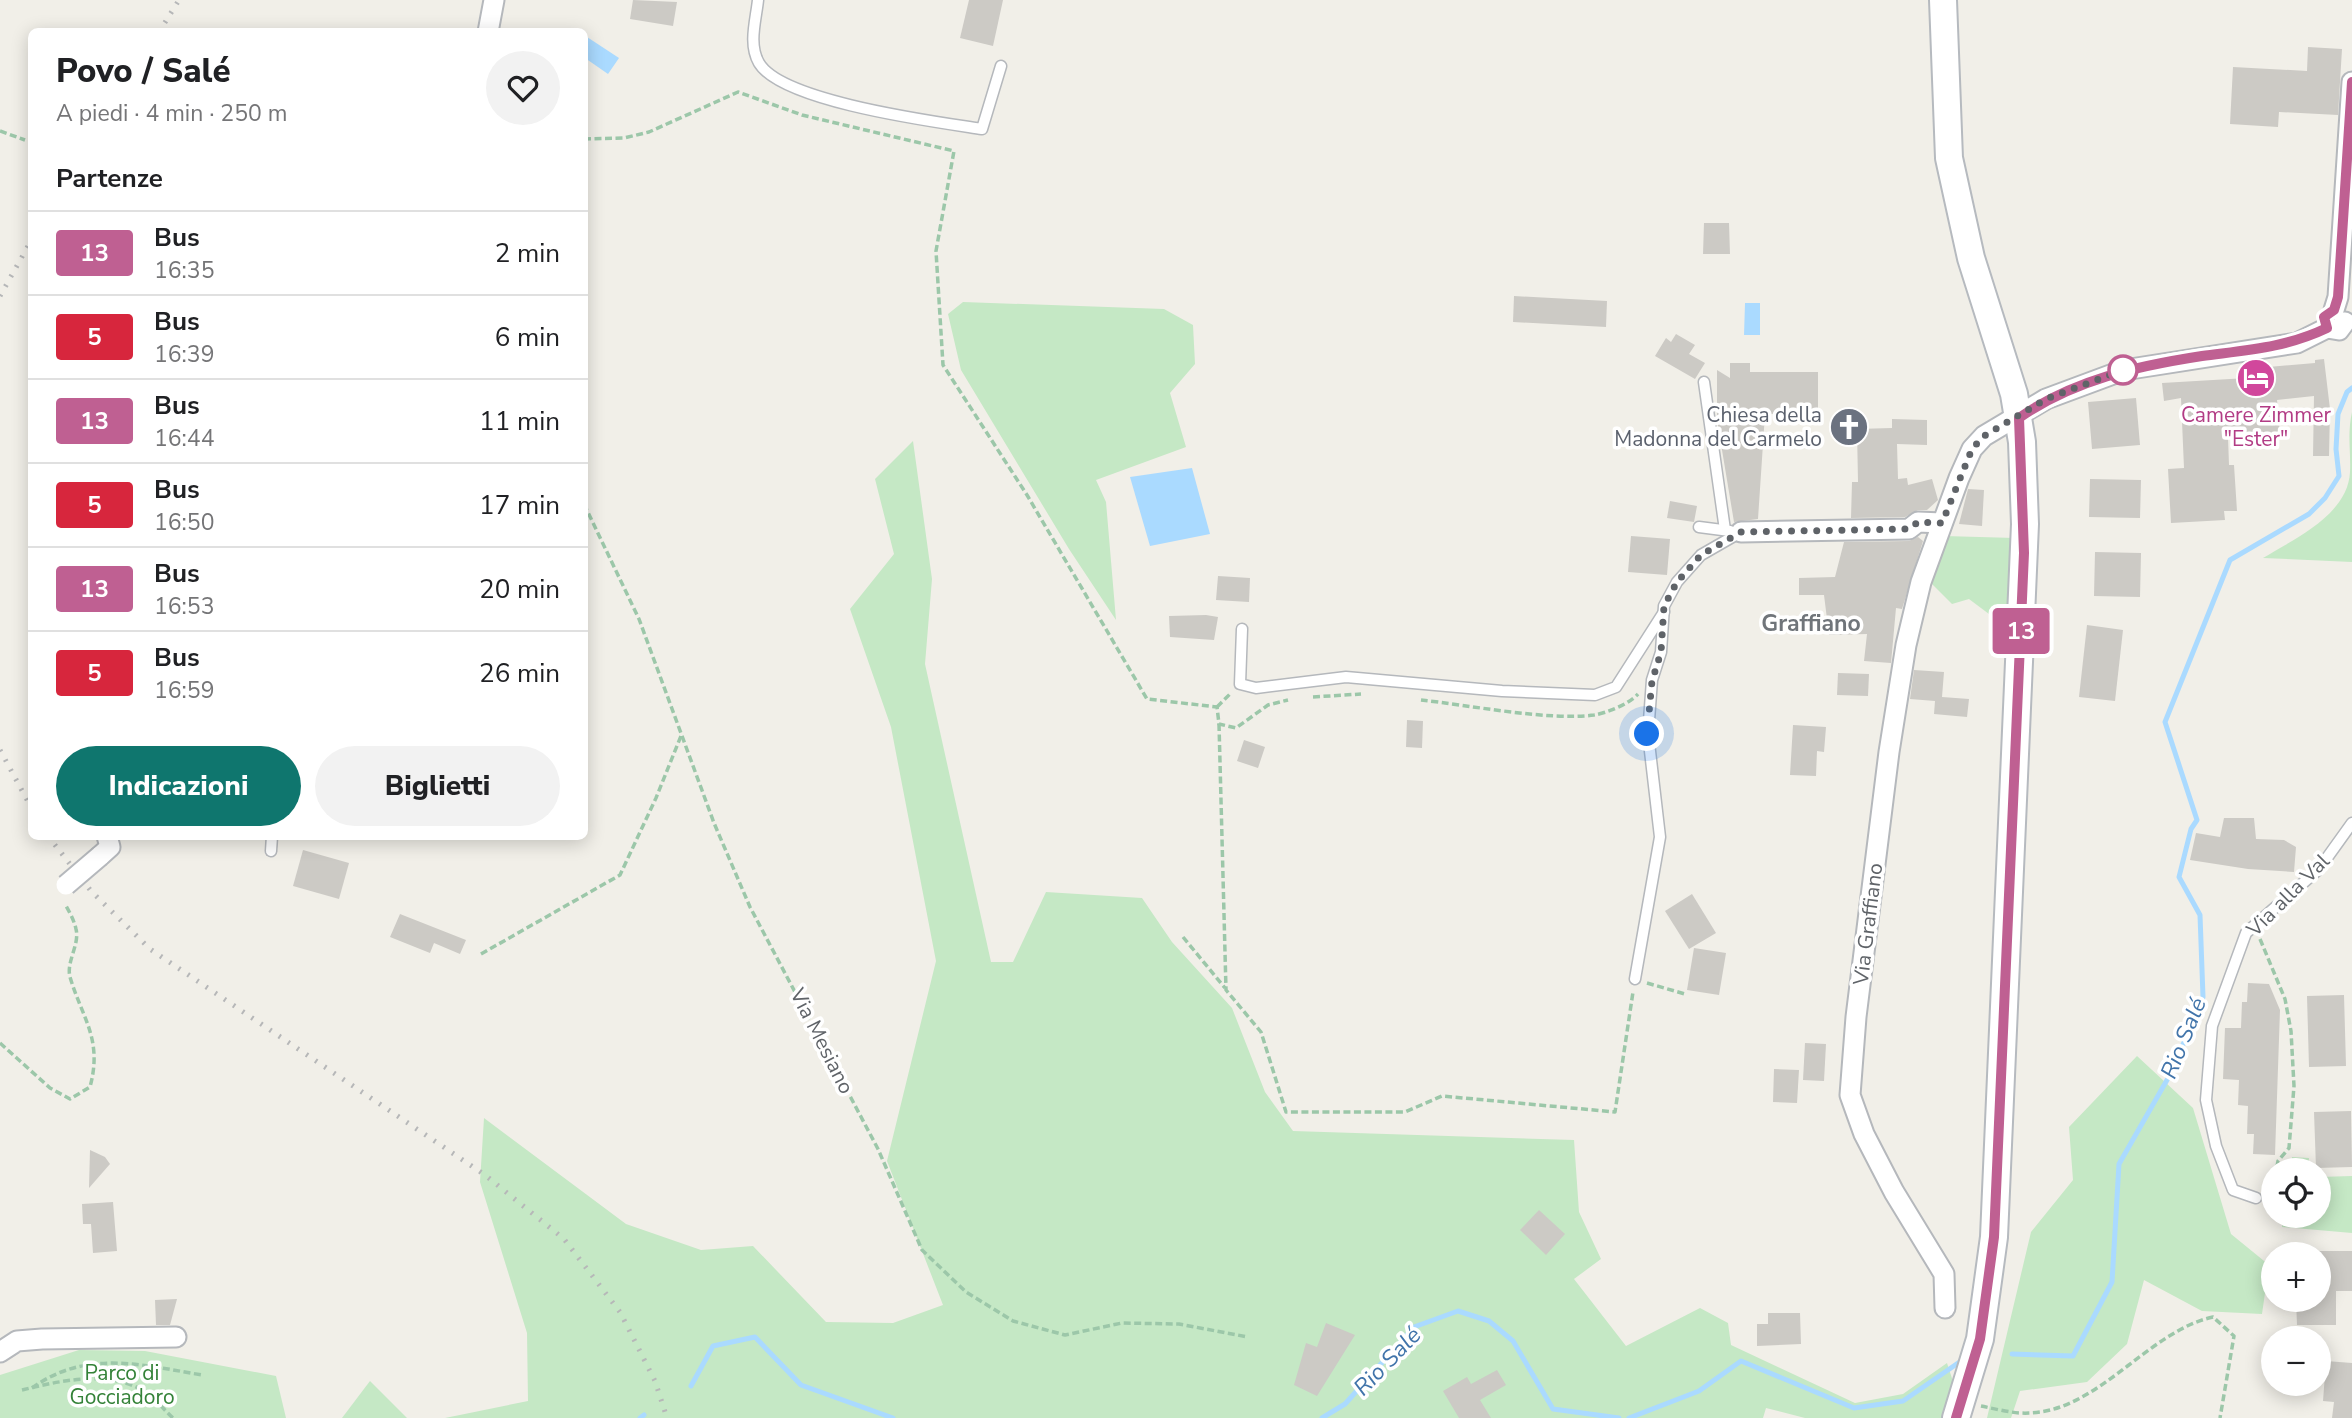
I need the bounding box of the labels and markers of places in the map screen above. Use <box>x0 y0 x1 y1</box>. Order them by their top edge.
unlabelled marker <box>2108 355 2138 385</box>
hotel icon: Camere Zimmer "Ester" <box>2235 357 2277 399</box>
place label: Chiesa della Madonna del Carmelo <box>1614 401 1822 453</box>
place label: Camere Zimmer "Ester" <box>2181 401 2331 453</box>
church icon: Chiesa della Madonna del Carmelo <box>1828 406 1870 448</box>

